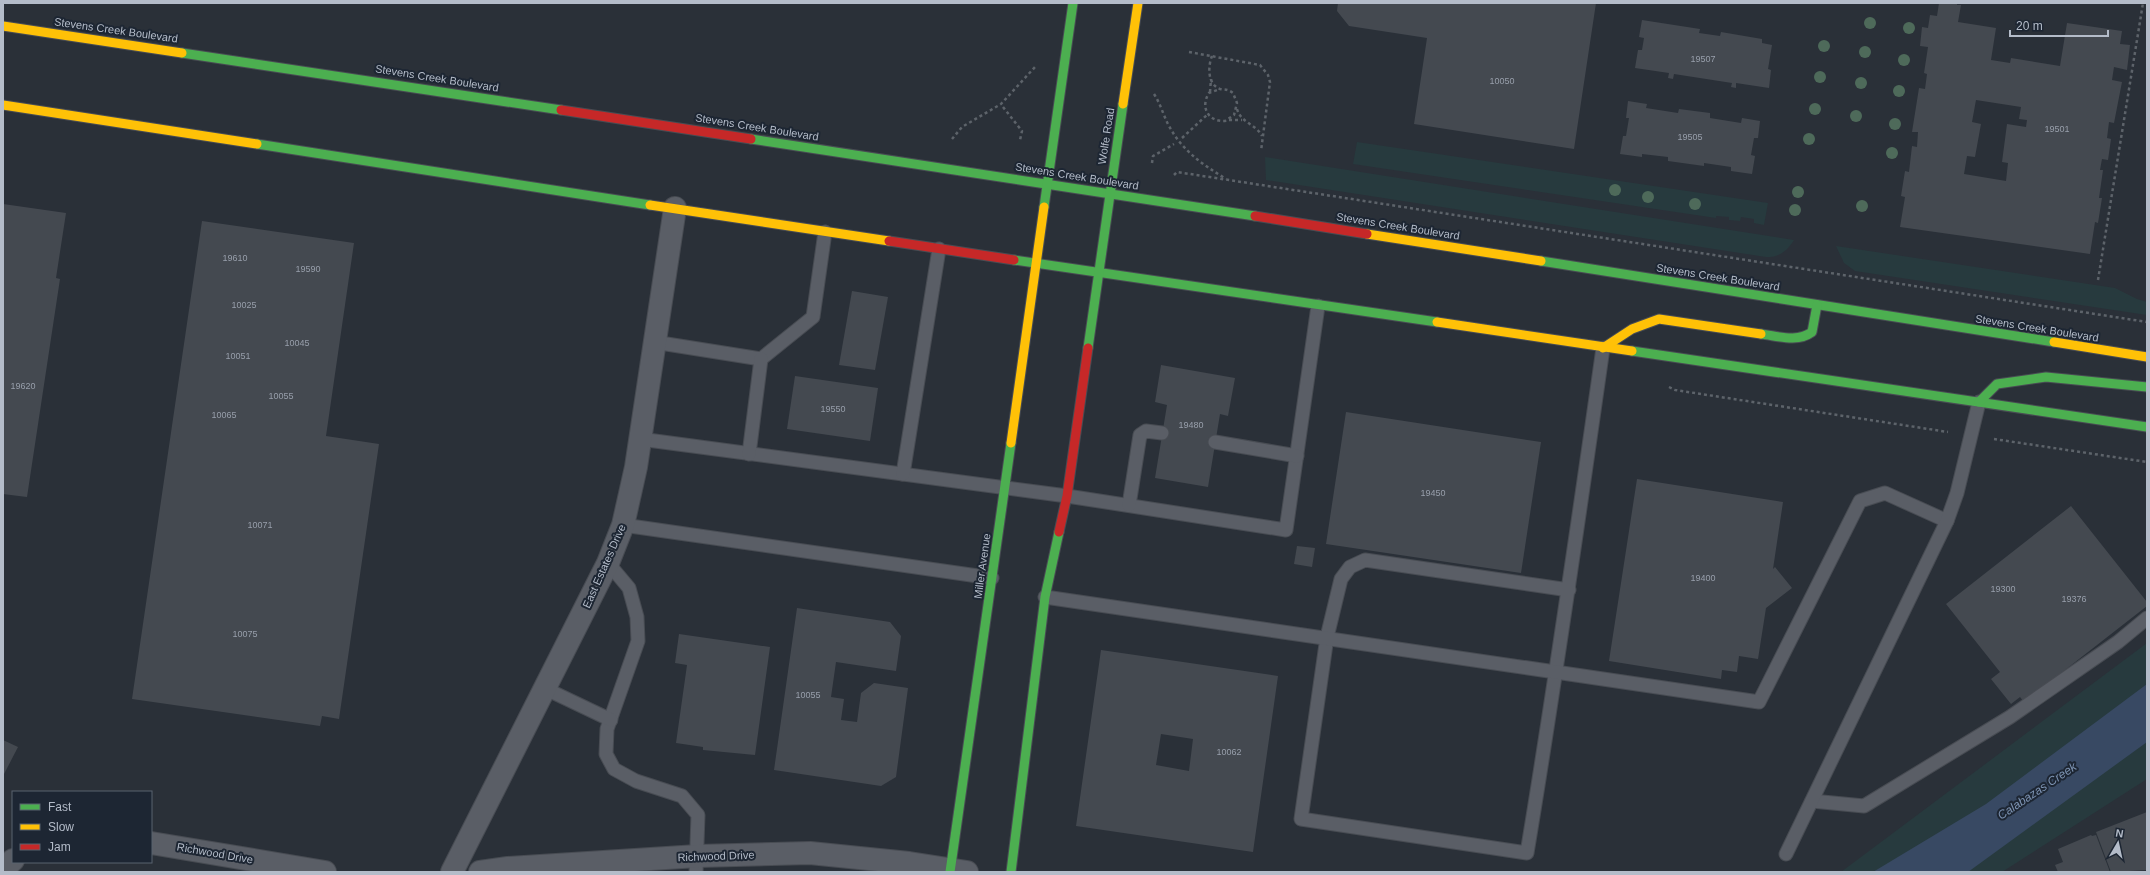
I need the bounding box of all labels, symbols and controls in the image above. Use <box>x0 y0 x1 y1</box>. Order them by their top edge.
scale bar <box>2010 12 2108 38</box>
street label: Stevens Creek Boulevard <box>53 15 179 45</box>
text: 20 m <box>2016 19 2043 33</box>
house number: 19507 <box>1690 54 1716 64</box>
street label: Stevens Creek Boulevard <box>374 62 500 94</box>
house number: 10050 <box>1489 76 1515 86</box>
street label: Wolfe Road <box>1096 107 1116 165</box>
street label: Stevens Creek Boulevard <box>694 111 820 143</box>
house number: 19501 <box>2044 124 2070 134</box>
house number: 19505 <box>1677 132 1703 142</box>
street label: Stevens Creek Boulevard <box>1014 160 1140 192</box>
street label: Stevens Creek Boulevard <box>1335 210 1461 242</box>
house number: 19610 <box>222 253 248 263</box>
street label: Stevens Creek Boulevard <box>1655 261 1781 293</box>
house number: 19590 <box>295 264 321 274</box>
house number: 10025 <box>231 300 257 310</box>
street label: Stevens Creek Boulevard <box>1974 312 2100 344</box>
house number: 10045 <box>284 338 310 348</box>
house number: 10051 <box>225 351 251 361</box>
house number: 19620 <box>10 381 36 391</box>
house number: 10055 <box>268 391 294 401</box>
house number: 19550 <box>820 404 846 414</box>
house number: 10065 <box>211 410 237 420</box>
house number: 19480 <box>1178 420 1204 430</box>
house number: 19450 <box>1420 488 1446 498</box>
house number: 10071 <box>247 520 273 530</box>
street label: East Estates Drive <box>580 522 628 610</box>
street label: Miller Avenue <box>971 533 993 599</box>
house number: 19400 <box>1690 573 1716 583</box>
house number: 19300 <box>1990 584 2016 594</box>
house number: 19376 <box>2061 594 2087 604</box>
house number: 10075 <box>232 629 258 639</box>
house number: 10055 <box>795 690 821 700</box>
house number: 10062 <box>1216 747 1242 757</box>
water label: Calabazas Creek <box>1995 759 2080 823</box>
legend <box>12 791 152 863</box>
text: Fast <box>48 800 72 814</box>
text: Slow <box>48 820 74 834</box>
north arrow <box>2098 823 2138 863</box>
text: N <box>2115 827 2124 840</box>
text: Jam <box>48 840 71 854</box>
street label: Richwood Drive <box>176 840 254 866</box>
street label: Richwood Drive <box>677 849 755 863</box>

